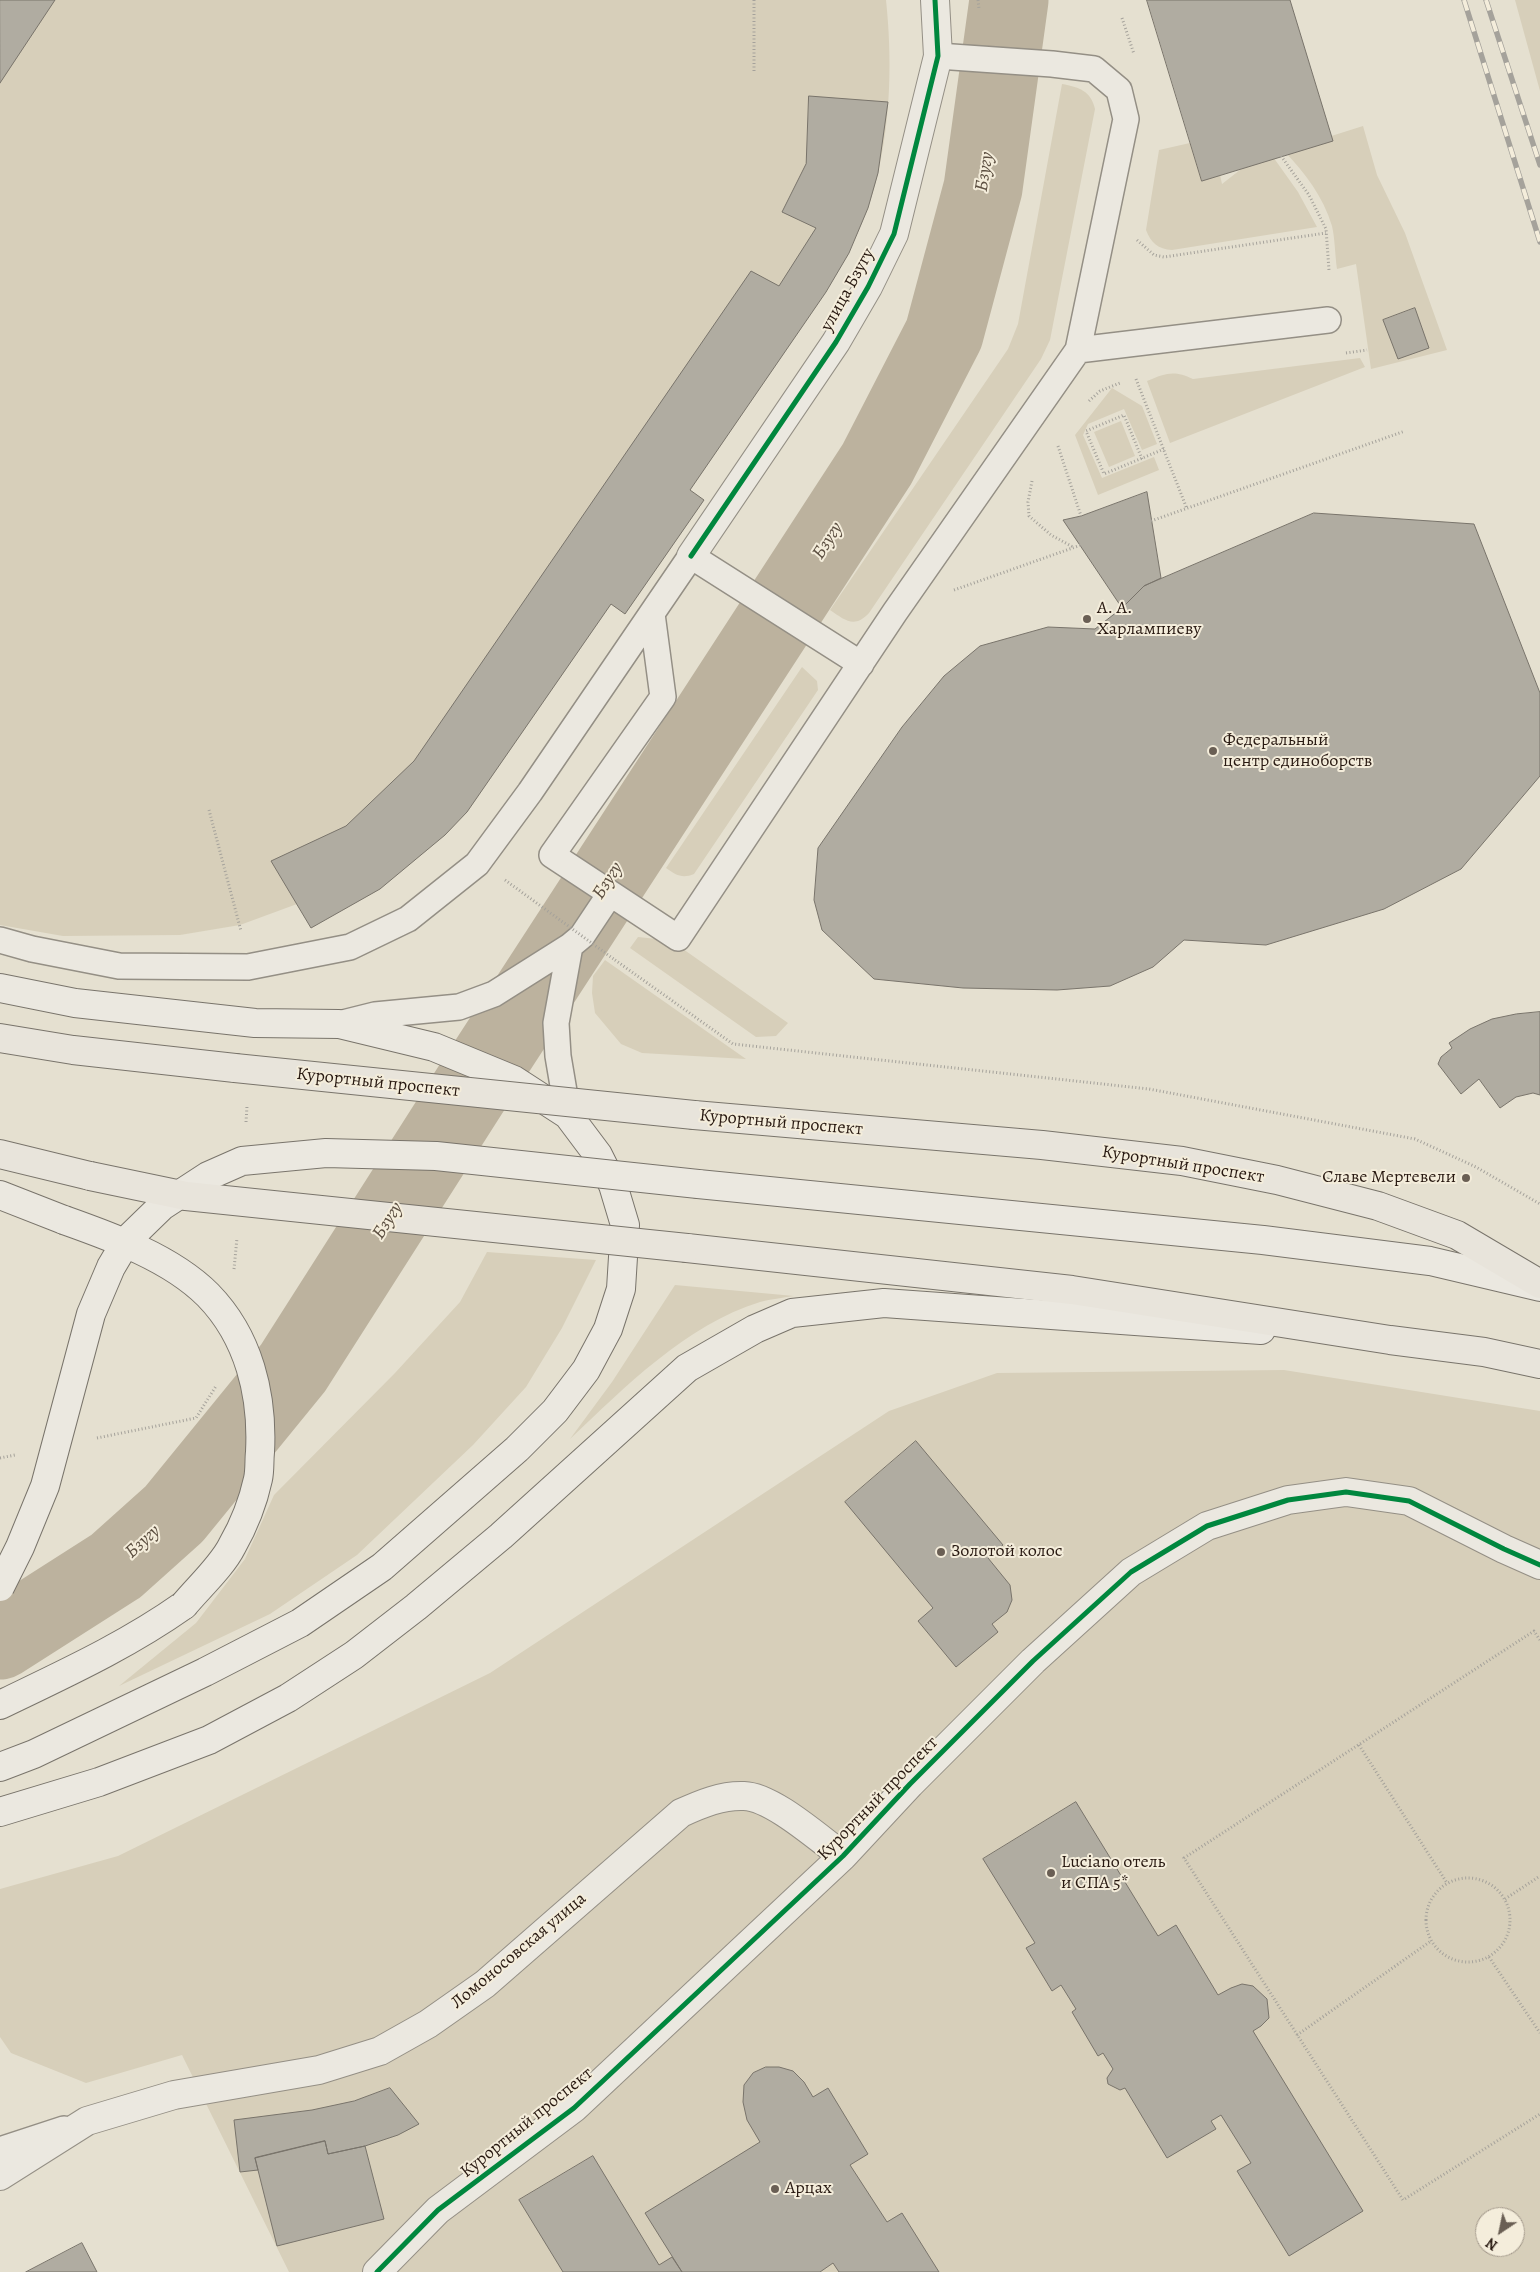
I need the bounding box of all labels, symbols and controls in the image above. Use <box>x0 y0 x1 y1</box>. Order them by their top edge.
water label: Бзугу <box>971 151 999 193</box>
street label: улица Бзугу <box>816 245 880 335</box>
water label: Бзугу <box>808 518 848 564</box>
place label: А. А. Харлампиеву <box>1097 598 1201 640</box>
marker: А. А. Харлампиеву <box>1081 613 1093 625</box>
place label: Федеральный центр единоборств <box>1223 730 1372 772</box>
marker: Федеральный центр единоборств <box>1207 745 1219 757</box>
water label: Бзугу <box>588 858 628 904</box>
street label: Курортный проспект <box>295 1064 461 1102</box>
street label: Курортный проспект <box>698 1105 864 1141</box>
street label: Курортный проспект <box>1100 1141 1266 1189</box>
place label: Славе Мертевели <box>1322 1167 1456 1189</box>
marker: Славе Мертевели <box>1460 1172 1472 1184</box>
water label: Бзугу <box>368 1198 408 1244</box>
water label: Бзугу <box>121 1520 165 1564</box>
place label: Золотой колос <box>951 1541 1063 1563</box>
marker: Золотой колос <box>935 1546 947 1558</box>
street label: Курортный проспект <box>813 1732 943 1866</box>
place label: Luciano отель и СПА 5* <box>1061 1852 1165 1895</box>
marker: Luciano отель и СПА 5* <box>1045 1867 1057 1879</box>
street label: Ломоносовская улица <box>447 1888 591 2014</box>
street label: Курортный проспект <box>456 2063 598 2183</box>
place label: Арцах <box>785 2178 832 2200</box>
marker: Арцах <box>769 2183 781 2195</box>
north arrow <box>1475 2207 1525 2257</box>
text: N <box>1482 2233 1501 2255</box>

